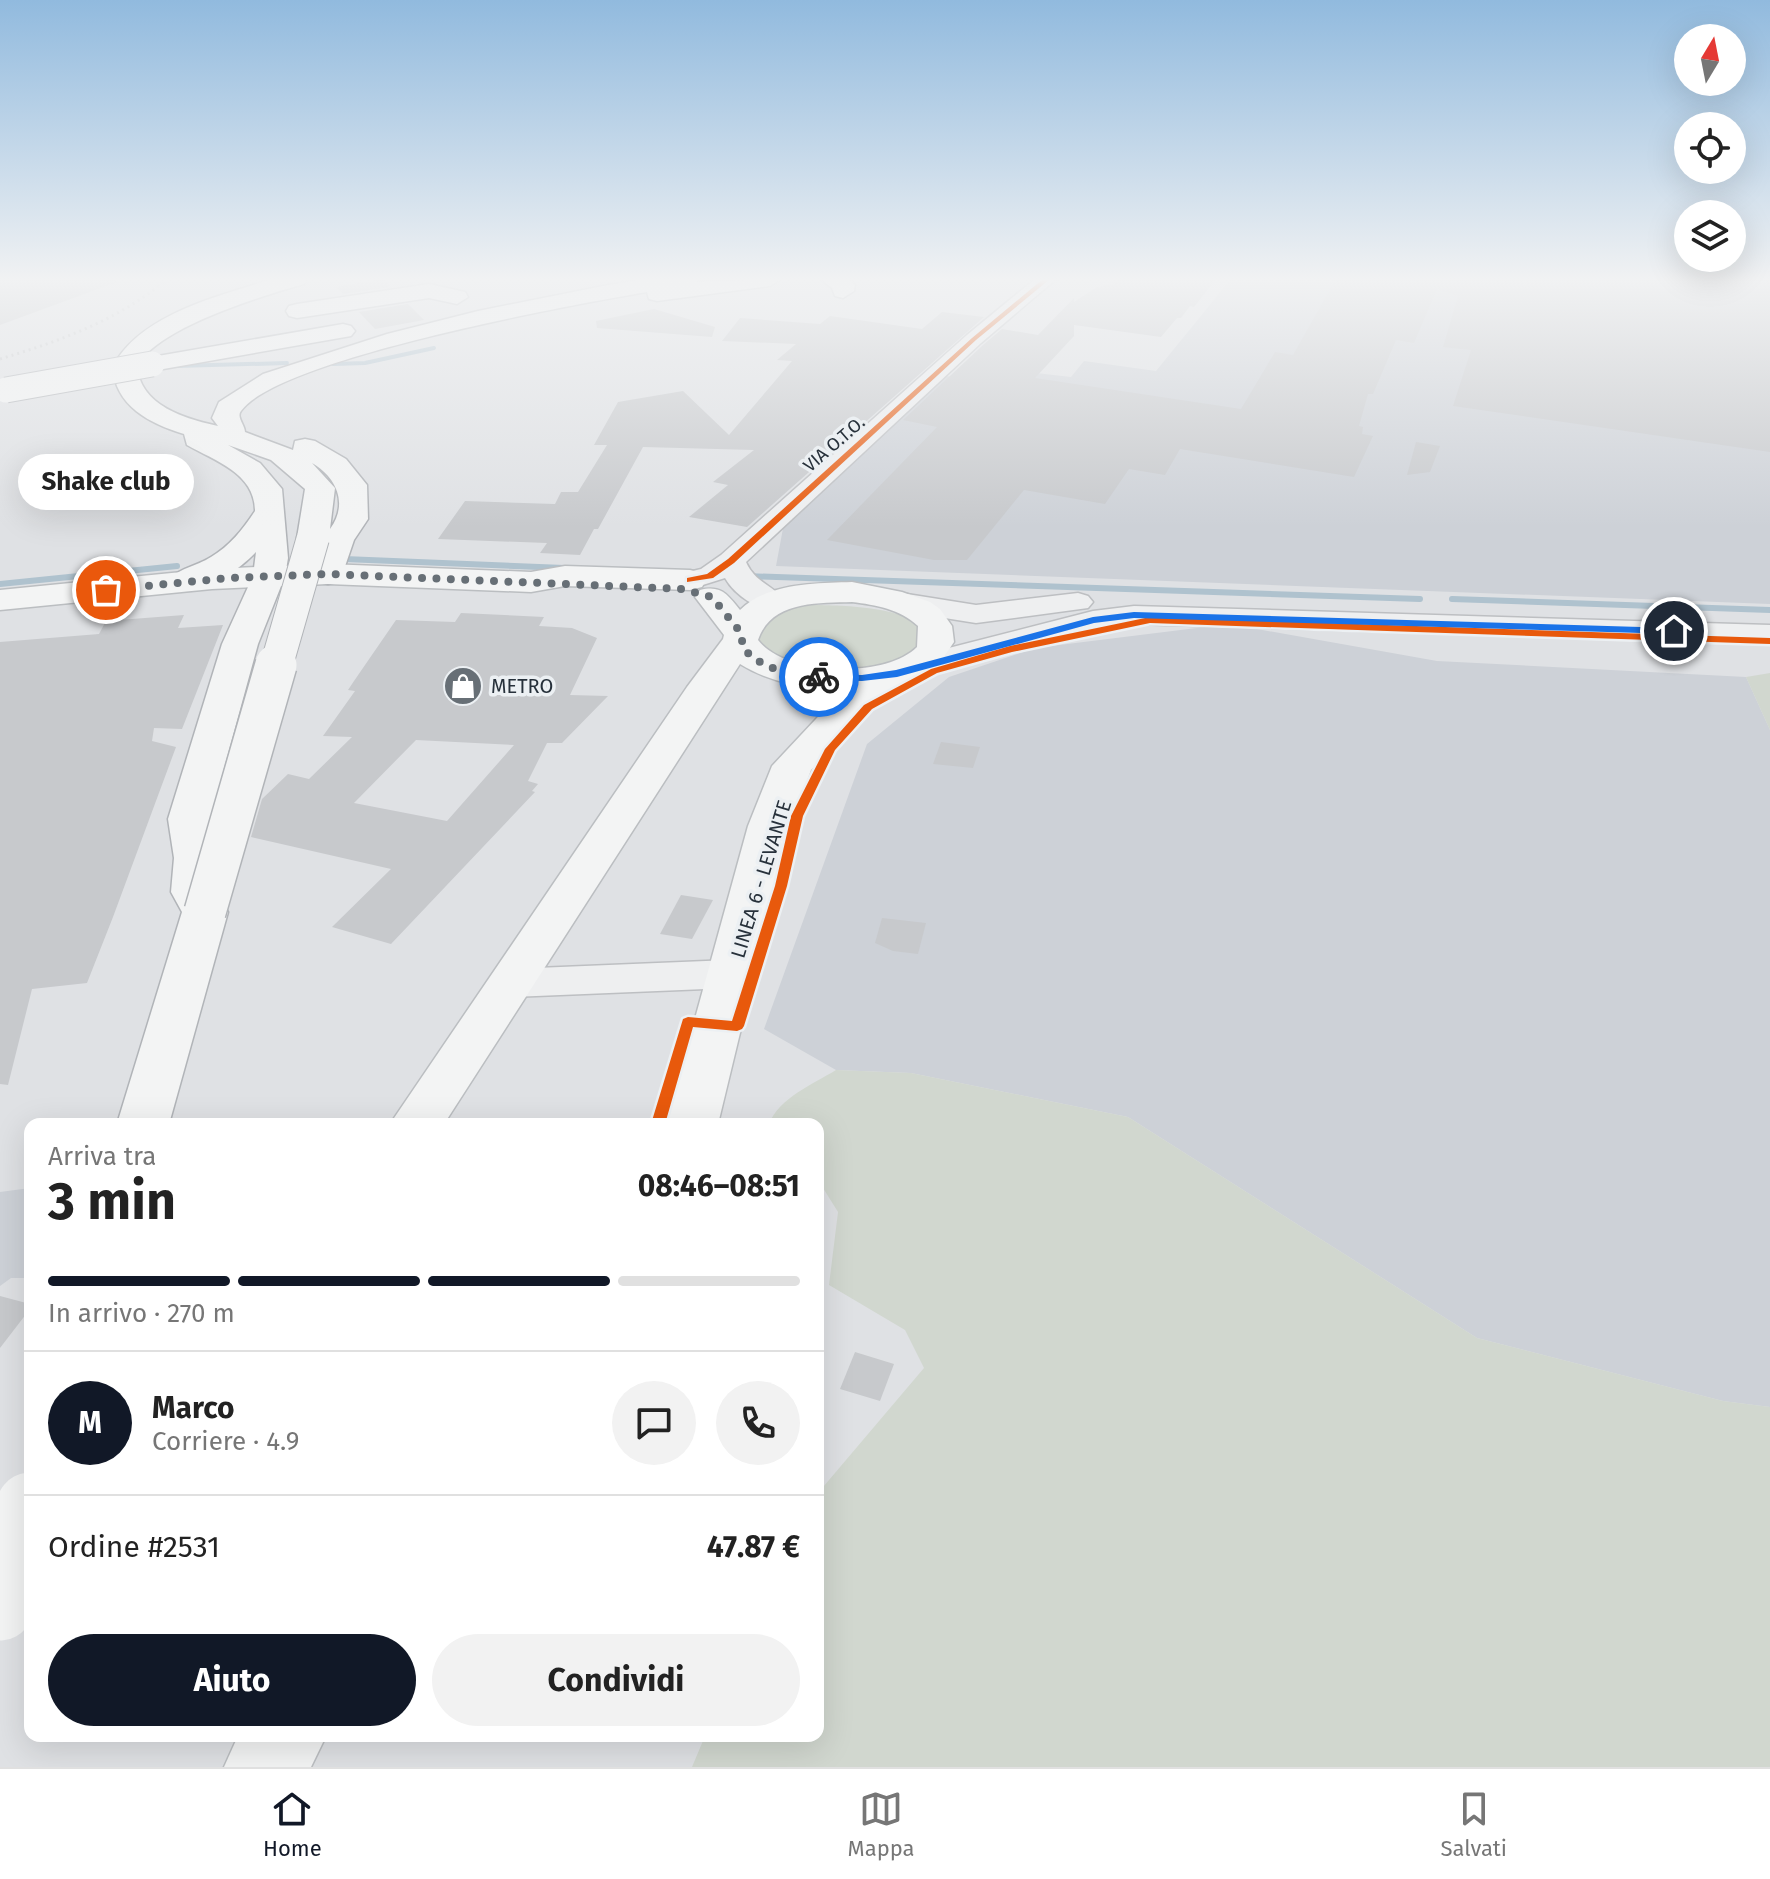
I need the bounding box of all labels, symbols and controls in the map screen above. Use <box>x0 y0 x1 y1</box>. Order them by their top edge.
north arrow <box>1674 24 1746 96</box>
map controls <box>1674 24 1746 272</box>
button: locate <box>1674 112 1746 184</box>
button: layers <box>1674 200 1746 272</box>
street label: VIA O.T.O. <box>799 411 869 477</box>
callout: Shake club <box>18 454 194 510</box>
text: Shake club <box>41 466 171 497</box>
pin <box>72 556 140 624</box>
icon: bag <box>84 568 128 612</box>
pin <box>1640 597 1708 665</box>
icon: home <box>1652 609 1696 653</box>
courier <box>779 637 859 717</box>
icon: bike <box>797 655 841 699</box>
shop icon: METRO <box>442 665 484 707</box>
place label: METRO <box>491 674 553 698</box>
street label: LINEA 6 - LEVANTE <box>726 797 796 961</box>
text: Arriva tra <box>48 1141 156 1172</box>
text: 08:46–08:51 <box>638 1168 800 1204</box>
text: 3 min <box>48 1170 176 1233</box>
text: In arrivo · 270 m <box>48 1298 235 1329</box>
button: chat <box>612 1381 696 1465</box>
button: phone <box>716 1381 800 1465</box>
text: Marco <box>152 1390 234 1426</box>
text: M <box>78 1405 102 1441</box>
text: Corriere · 4.9 <box>152 1426 299 1457</box>
text: Ordine #2531 <box>48 1529 220 1565</box>
text: 47.87 € <box>707 1529 800 1565</box>
button: Aiuto <box>48 1634 416 1726</box>
button: Condividi <box>432 1634 800 1726</box>
tab: Home <box>263 1787 322 1862</box>
tab: Mappa <box>848 1787 915 1862</box>
tab: Salvati <box>1440 1787 1507 1862</box>

